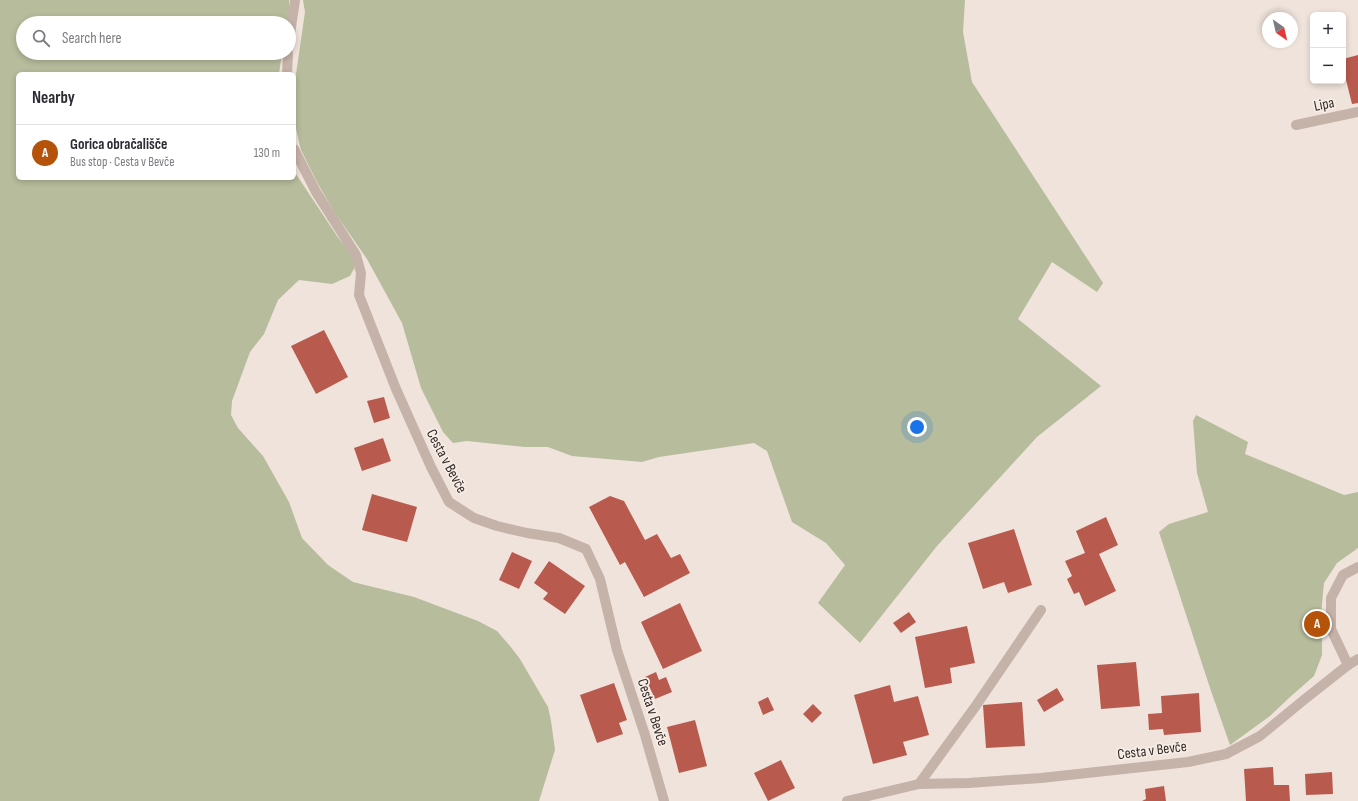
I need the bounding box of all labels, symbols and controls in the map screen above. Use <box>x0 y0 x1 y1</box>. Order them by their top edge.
north arrow <box>1262 12 1298 48</box>
map controls <box>1310 12 1346 84</box>
button: + <box>1310 12 1346 48</box>
search box <box>16 16 296 60</box>
icon: search <box>30 27 52 49</box>
text: Search here <box>62 29 122 48</box>
button: − <box>1310 48 1346 84</box>
text: Nearby <box>32 88 75 108</box>
street label: Lipa <box>1312 93 1336 116</box>
text: Gorica obračališče <box>70 135 167 154</box>
text: A <box>42 145 48 161</box>
text: 130 m <box>254 145 280 161</box>
text: Bus stop · Cesta v Bevče <box>70 154 174 170</box>
your location <box>907 417 927 437</box>
street label: Cesta v Bevče <box>422 426 471 496</box>
pin: A <box>1304 609 1330 639</box>
street label: Cesta v Bevče <box>633 676 672 748</box>
street label: Cesta v Bevče <box>1116 737 1188 764</box>

